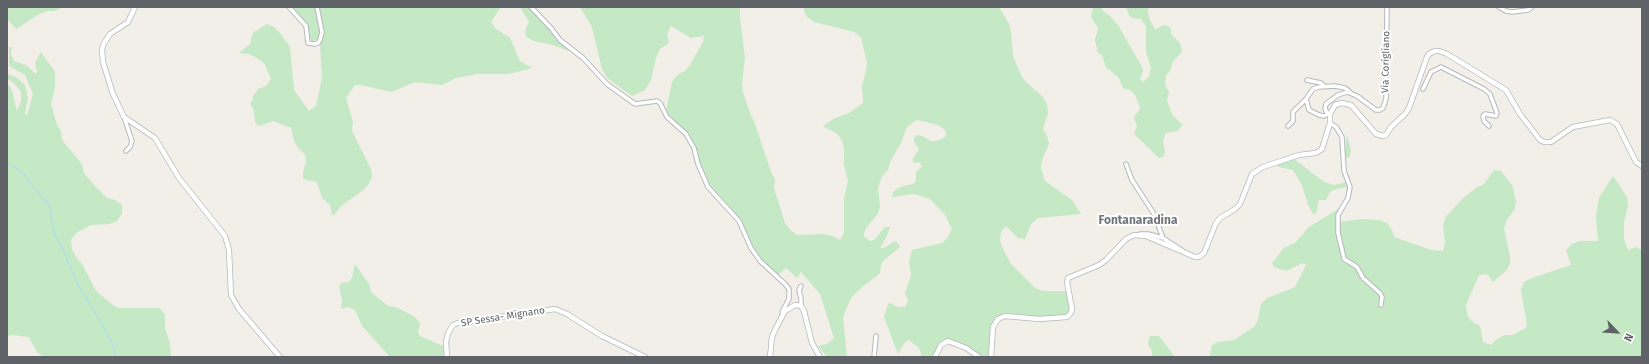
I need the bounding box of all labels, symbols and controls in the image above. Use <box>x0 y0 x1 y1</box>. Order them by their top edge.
street label: Via Corigliano <box>1379 31 1393 93</box>
district label: Fontanaradina <box>1099 214 1177 228</box>
street label: SP Sessa- Mignano <box>460 304 546 330</box>
north arrow <box>1597 312 1637 352</box>
text: N <box>1621 331 1636 343</box>

